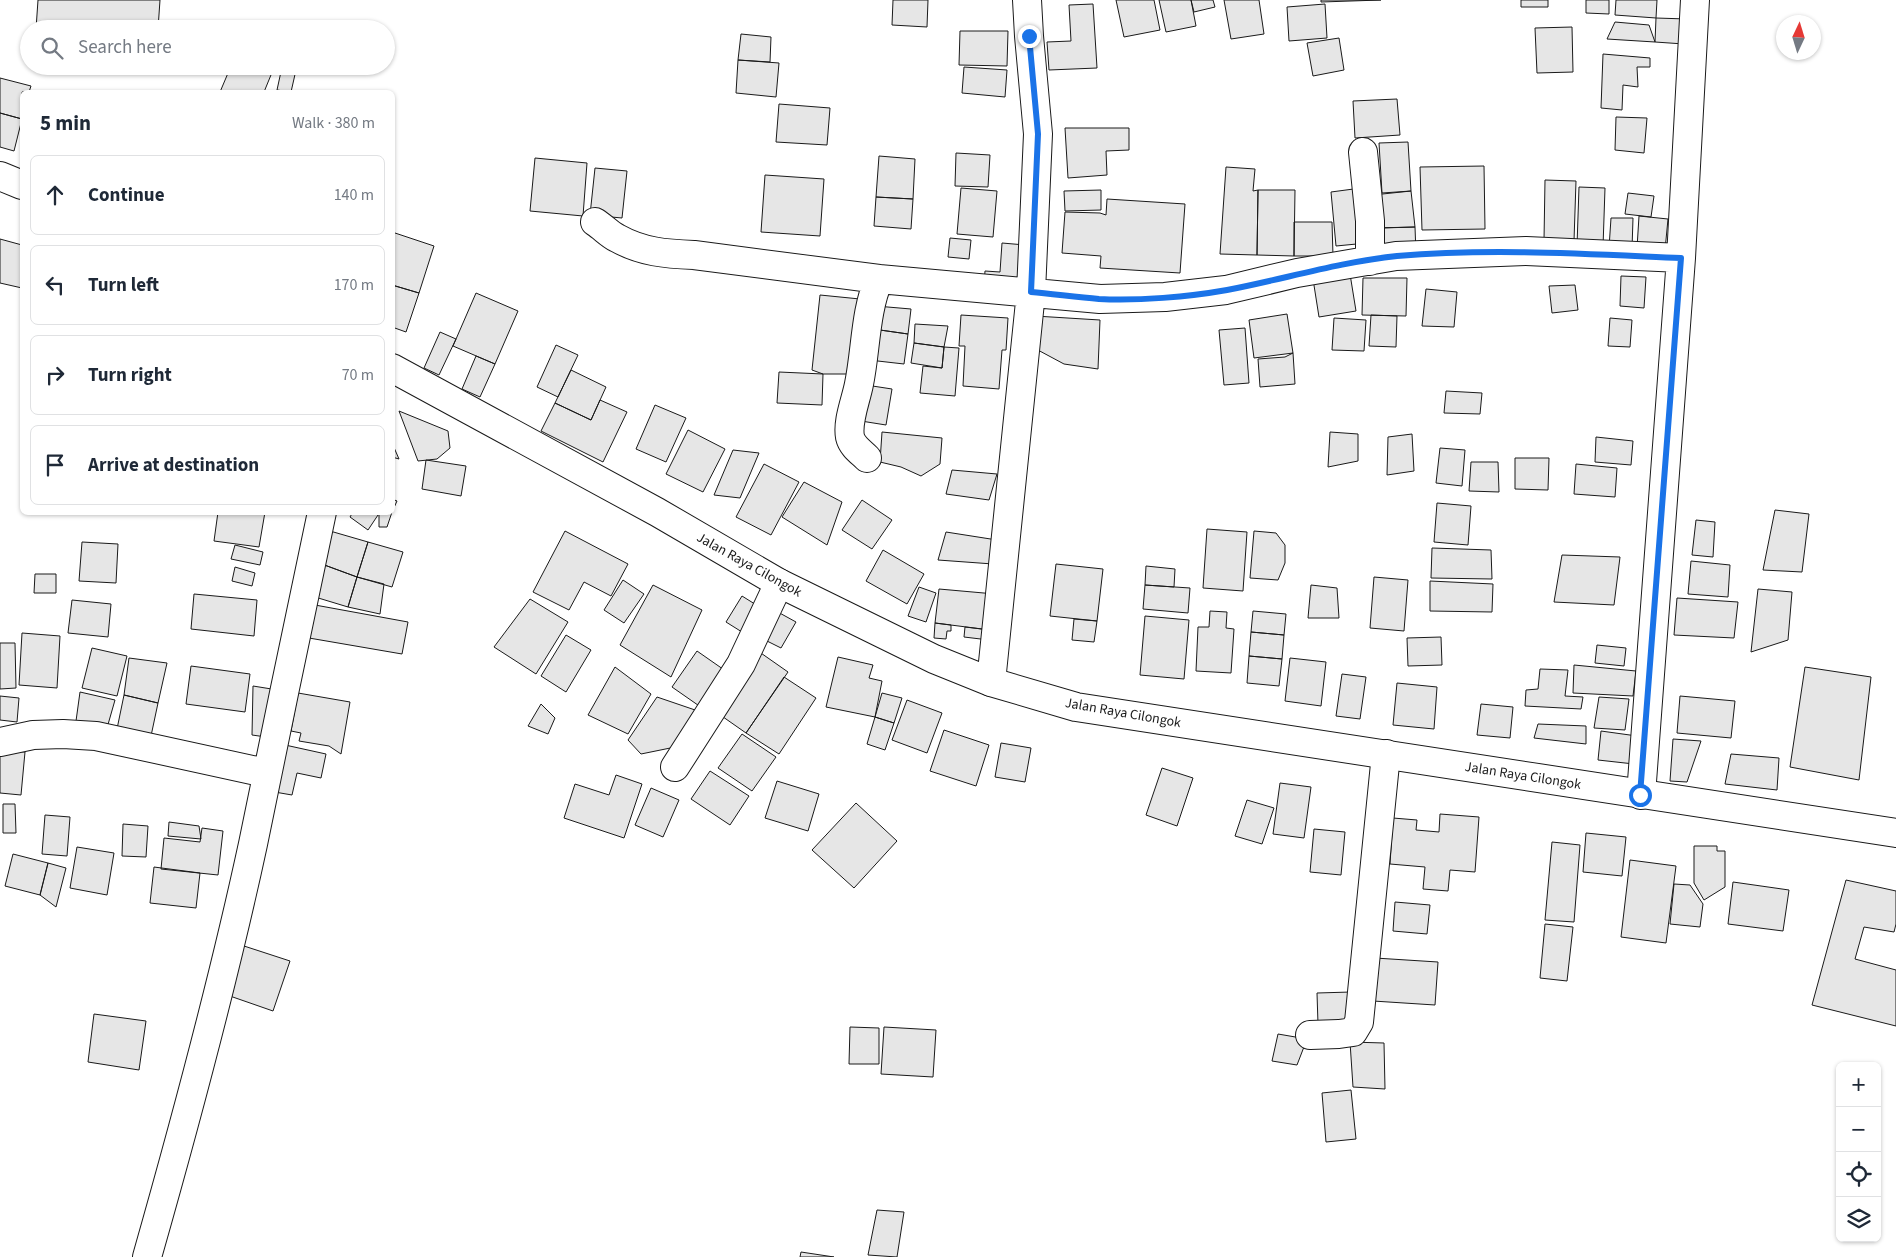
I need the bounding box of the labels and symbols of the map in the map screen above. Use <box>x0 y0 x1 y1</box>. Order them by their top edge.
north arrow <box>1776 15 1821 60</box>
route end <box>1018 25 1041 48</box>
street label: Jalan Raya Cilongok <box>693 528 805 602</box>
street label: Jalan Raya Cilongok <box>1063 693 1183 733</box>
street label: Jalan Raya Cilongok <box>1463 757 1583 795</box>
route start <box>1629 784 1652 807</box>

